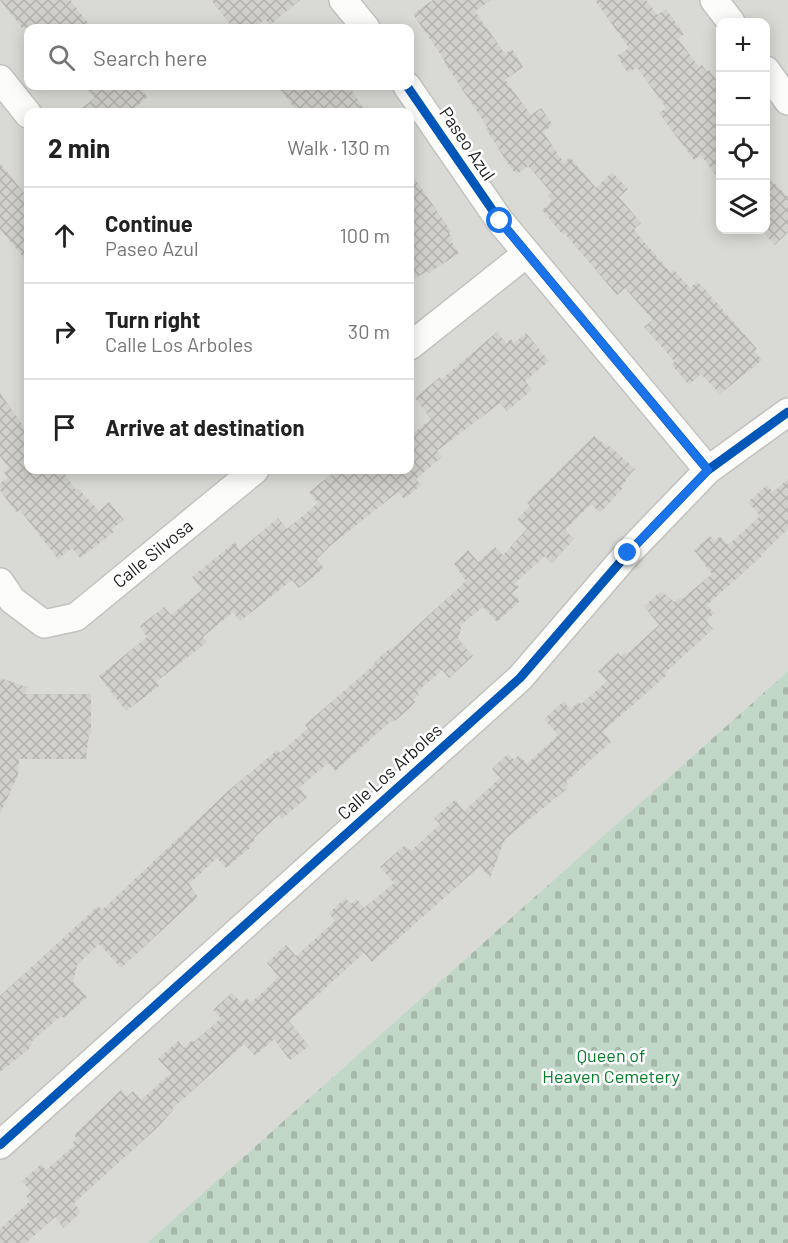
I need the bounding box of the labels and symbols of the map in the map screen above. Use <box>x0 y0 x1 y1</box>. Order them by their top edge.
street label: Paseo Azul <box>435 102 500 184</box>
route start <box>486 207 512 233</box>
street label: Calle Silvosa <box>108 514 197 592</box>
route end <box>614 539 640 565</box>
street label: Calle Los Arboles <box>333 719 446 824</box>
park label: Queen of Heaven Cemetery <box>542 1044 680 1087</box>

